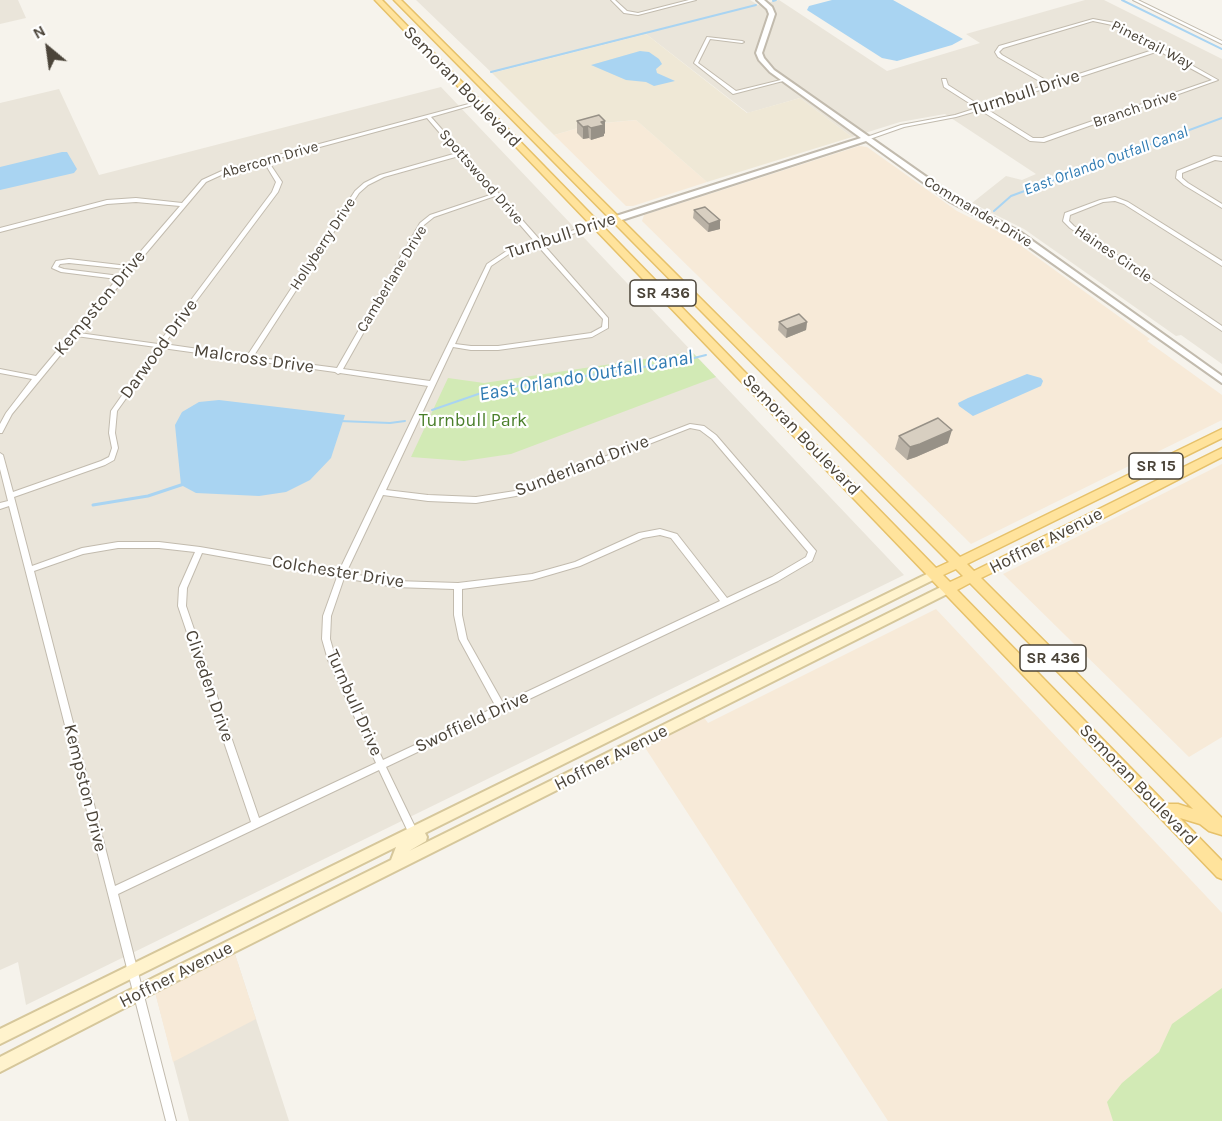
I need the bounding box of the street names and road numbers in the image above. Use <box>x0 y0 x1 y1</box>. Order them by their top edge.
street label: Pinetrail Way <box>1108 17 1196 73</box>
street label: Semoran Boulevard <box>398 22 526 152</box>
street label: Turnbull Drive <box>967 65 1083 121</box>
street label: Branch Drive <box>1091 86 1179 132</box>
street label: Spottswood Drive <box>435 126 527 228</box>
street label: Abercorn Drive <box>220 138 320 182</box>
street label: Commander Drive <box>920 173 1036 251</box>
street label: Hollyberry Drive <box>286 194 360 294</box>
street label: Turnbull Drive <box>503 208 619 264</box>
street label: Haines Circle <box>1071 221 1155 287</box>
street label: Camberlane Drive <box>353 222 431 336</box>
street label: Kempston Drive <box>50 246 150 360</box>
road number: SR 436 <box>630 280 696 306</box>
street label: Darwood Drive <box>116 295 202 403</box>
street label: Malcross Drive <box>193 340 315 378</box>
street label: Semoran Boulevard <box>737 370 865 500</box>
street label: Sunderland Drive <box>512 431 652 501</box>
road number: SR 15 <box>1129 453 1183 479</box>
street label: Hoffner Avenue <box>986 503 1106 579</box>
street label: Colchester Drive <box>270 551 406 593</box>
street label: Cliveden Drive <box>180 627 238 745</box>
road number: SR 436 <box>1020 645 1086 671</box>
street label: Turnbull Drive <box>321 647 387 759</box>
street label: Swoffield Drive <box>412 686 532 758</box>
street label: Hoffner Avenue <box>551 720 671 796</box>
street label: Semoran Boulevard <box>1074 720 1202 850</box>
street label: Kempston Drive <box>59 722 111 854</box>
street label: Hoffner Avenue <box>116 937 236 1013</box>

